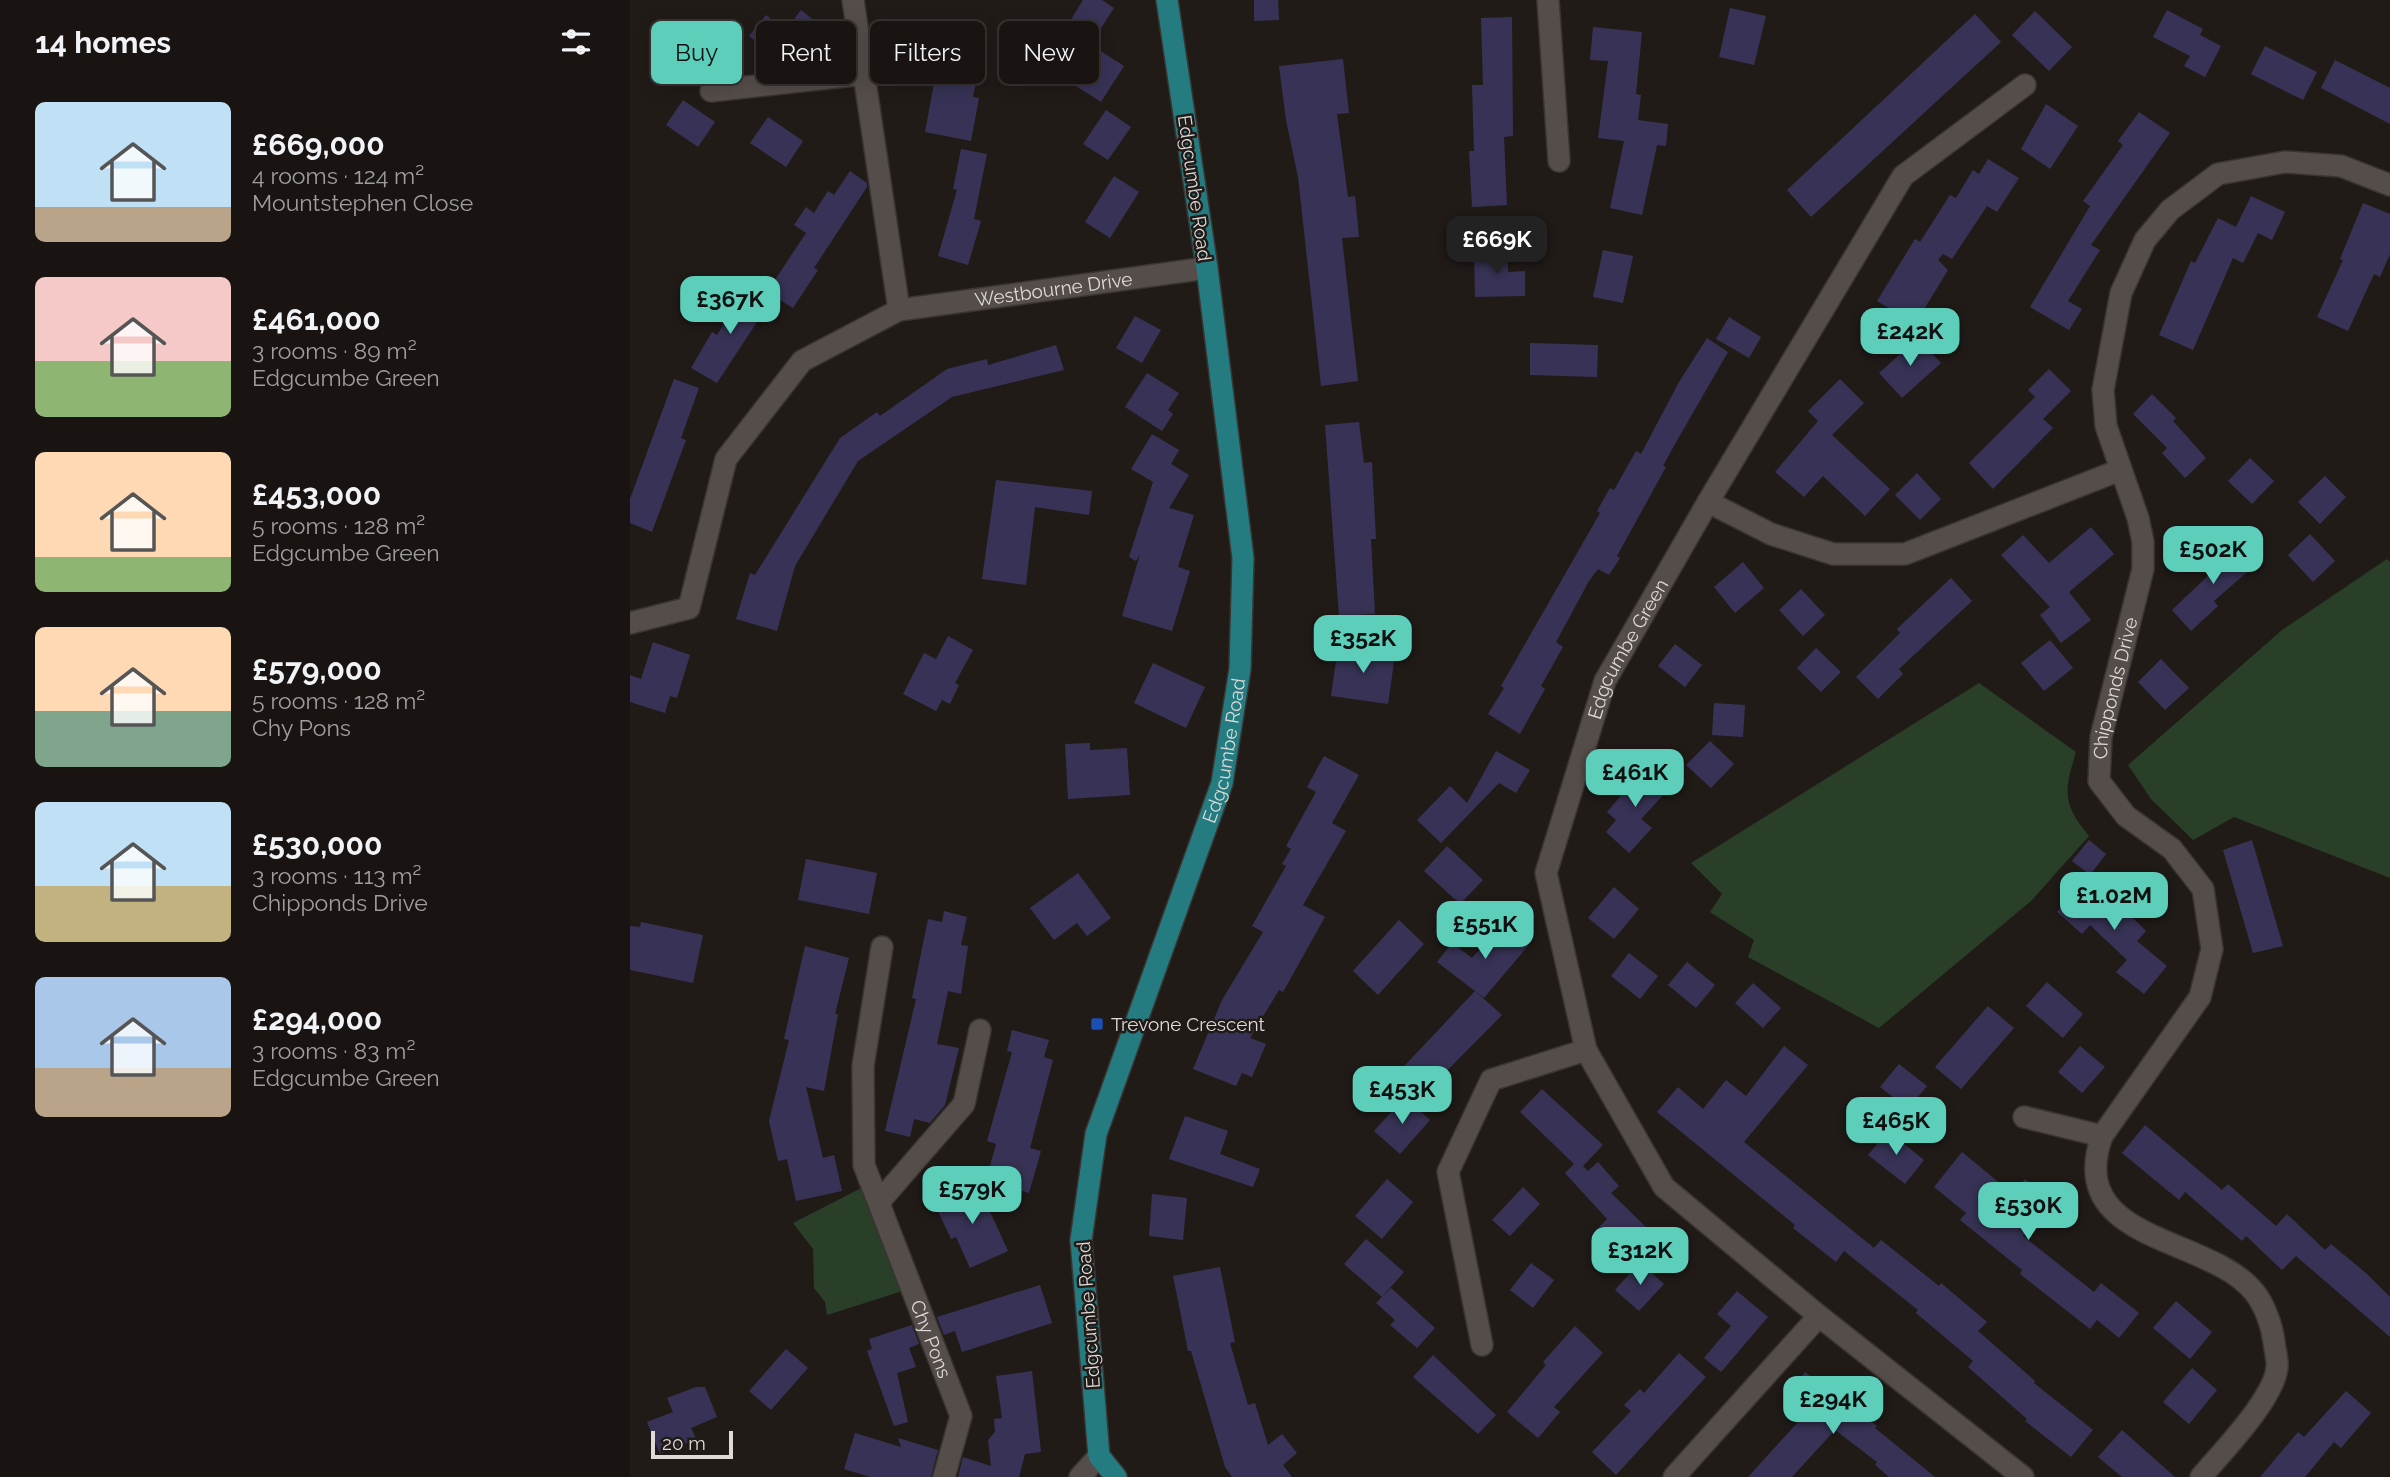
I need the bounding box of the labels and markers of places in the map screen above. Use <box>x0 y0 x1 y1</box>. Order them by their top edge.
pin: £669K <box>1448 216 1546 276</box>
pin: £367K <box>681 276 779 336</box>
pin: £242K <box>1861 308 1959 368</box>
pin: £502K <box>2164 526 2262 586</box>
pin: £352K <box>1314 616 1412 675</box>
pin: £461K <box>1586 750 1684 809</box>
pin: £1.02M <box>2057 872 2171 932</box>
pin: £551K <box>1436 902 1534 961</box>
place label: Trevone Crescent <box>1111 1013 1266 1035</box>
marker: Trevone Crescent <box>1089 1016 1105 1032</box>
pin: £453K <box>1353 1066 1451 1126</box>
pin: £465K <box>1847 1098 1945 1157</box>
pin: £579K <box>923 1166 1021 1226</box>
pin: £530K <box>1979 1182 2077 1242</box>
pin: £312K <box>1591 1228 1689 1287</box>
pin: £294K <box>1784 1376 1882 1436</box>

